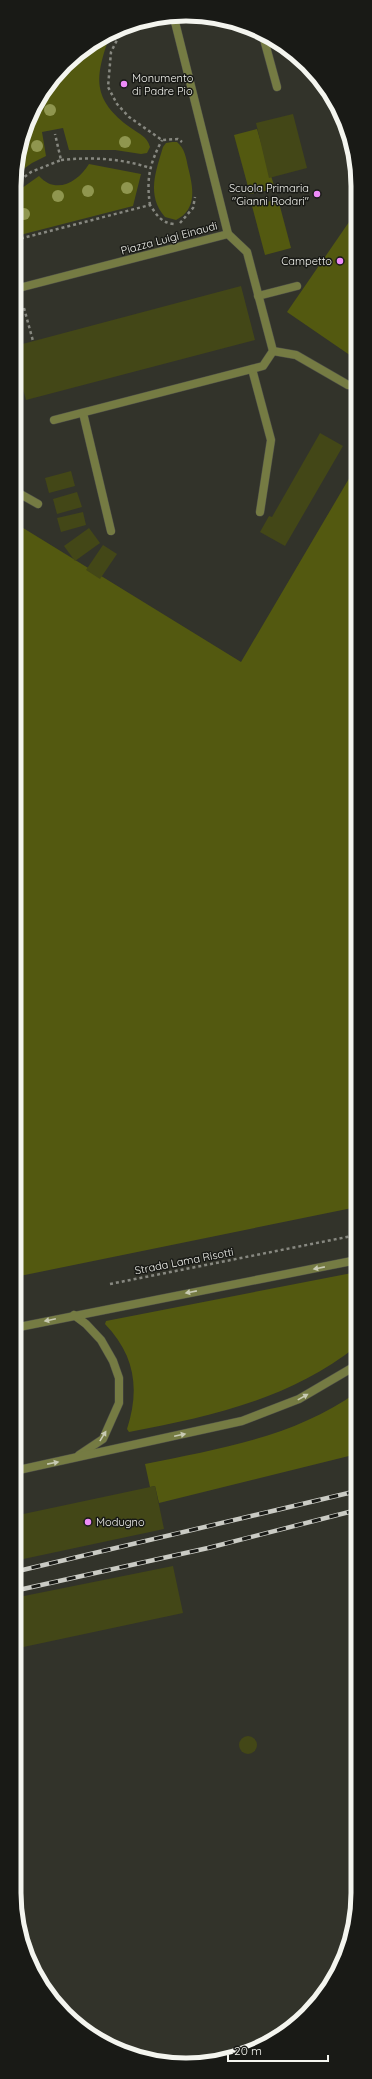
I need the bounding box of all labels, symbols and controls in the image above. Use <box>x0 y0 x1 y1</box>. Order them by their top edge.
place label: Monumento di Padre Pio <box>132 71 194 98</box>
marker: Monumento di Padre Pio <box>119 79 129 89</box>
place label: Scuola Primaria "Gianni Rodari" <box>229 181 309 208</box>
marker: Scuola Primaria "Gianni Rodari" <box>312 189 322 199</box>
street label: Piazza Luigi Einaudi <box>119 218 219 258</box>
place label: Campetto <box>281 254 332 268</box>
marker: Campetto <box>335 256 345 266</box>
street label: Strada Lama Risotti <box>133 1245 235 1277</box>
one-way arrow <box>313 1265 325 1271</box>
one-way arrow <box>185 1290 197 1296</box>
one-way arrow <box>44 1318 56 1324</box>
one-way arrow <box>297 1393 309 1400</box>
one-way arrow <box>100 1430 107 1441</box>
one-way arrow <box>173 1432 186 1438</box>
one-way arrow <box>46 1459 59 1465</box>
place label: Modugno <box>96 1515 145 1529</box>
marker: Modugno <box>83 1517 93 1527</box>
scale bar <box>228 2037 328 2063</box>
text: 20 m <box>234 2043 262 2058</box>

